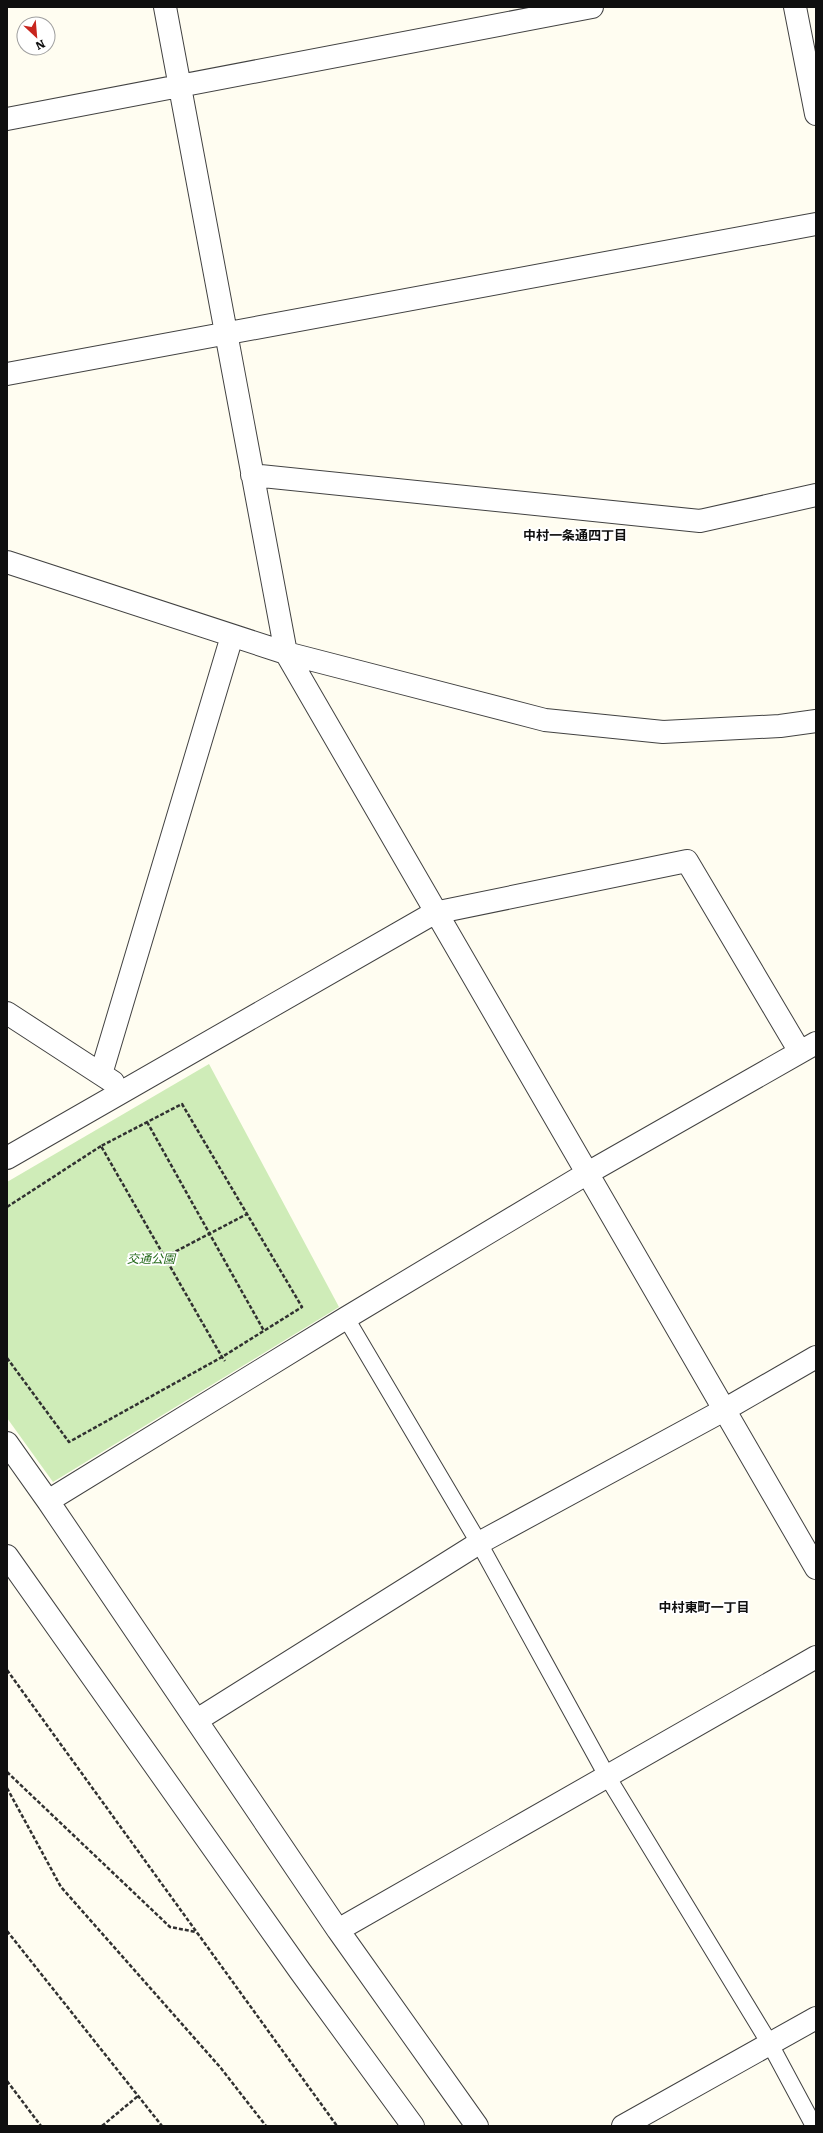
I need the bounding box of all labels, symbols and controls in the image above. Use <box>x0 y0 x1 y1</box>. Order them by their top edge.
north arrow <box>16 16 56 56</box>
text: N <box>33 37 48 55</box>
district label: 中村一条通四丁目 <box>523 525 627 544</box>
park label: 交通公園 <box>127 1249 177 1267</box>
district label: 中村東町一丁目 <box>658 1597 750 1616</box>

